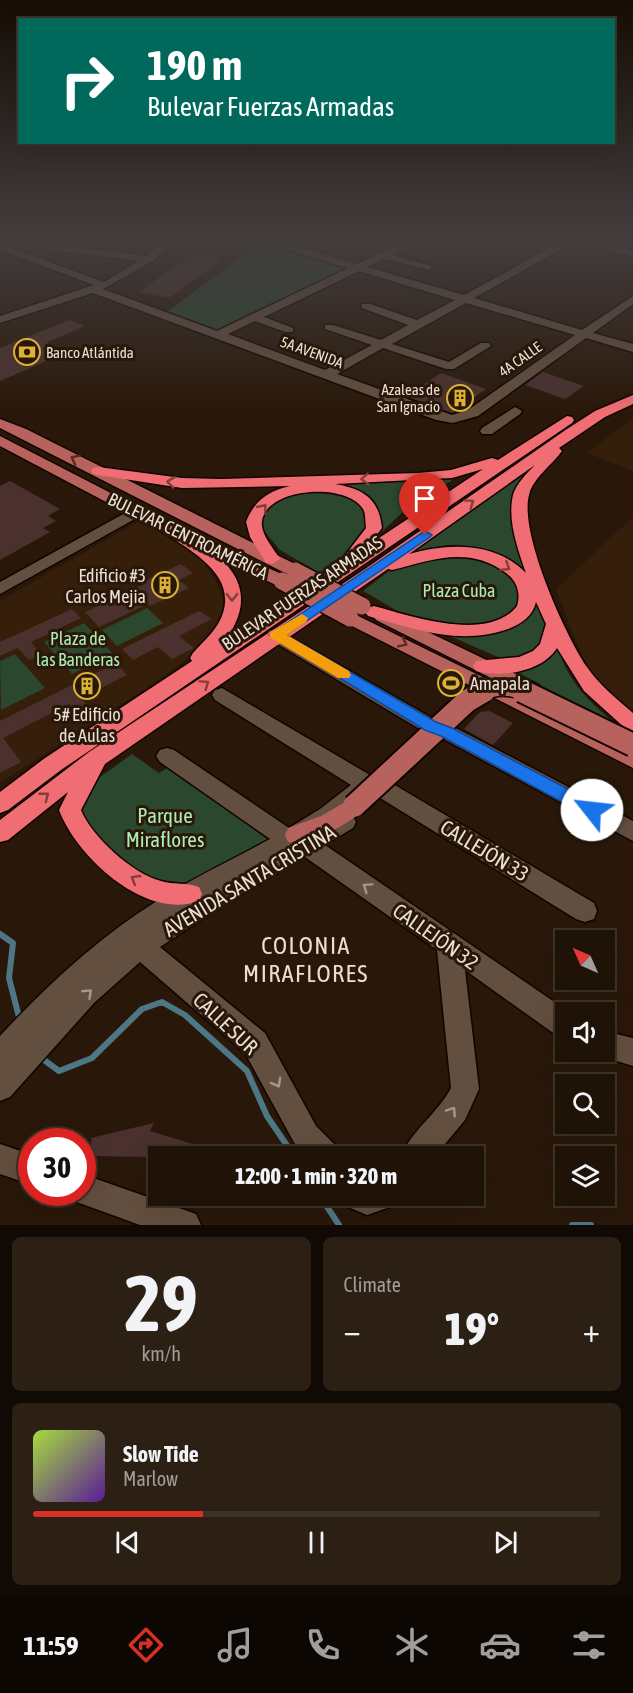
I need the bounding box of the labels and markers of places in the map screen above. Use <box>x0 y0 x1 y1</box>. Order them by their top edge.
bank icon: Banco Atlántida <box>12 337 42 367</box>
place label: Banco Atlántida <box>46 344 134 361</box>
place label: Azaleas de San Ignacio <box>377 381 440 415</box>
building icon: Azaleas de San Ignacio <box>445 383 475 413</box>
pin <box>399 473 450 535</box>
place label: Edificio #3 Carlos Mejia <box>65 565 146 607</box>
building icon: Edificio #3 Carlos Mejia <box>150 570 180 600</box>
sports icon: Amapala <box>436 668 466 698</box>
building icon: 5# Edificio de Aulas <box>72 671 102 701</box>
place label: Amapala <box>470 673 530 694</box>
place label: 5# Edificio de Aulas <box>53 704 121 746</box>

